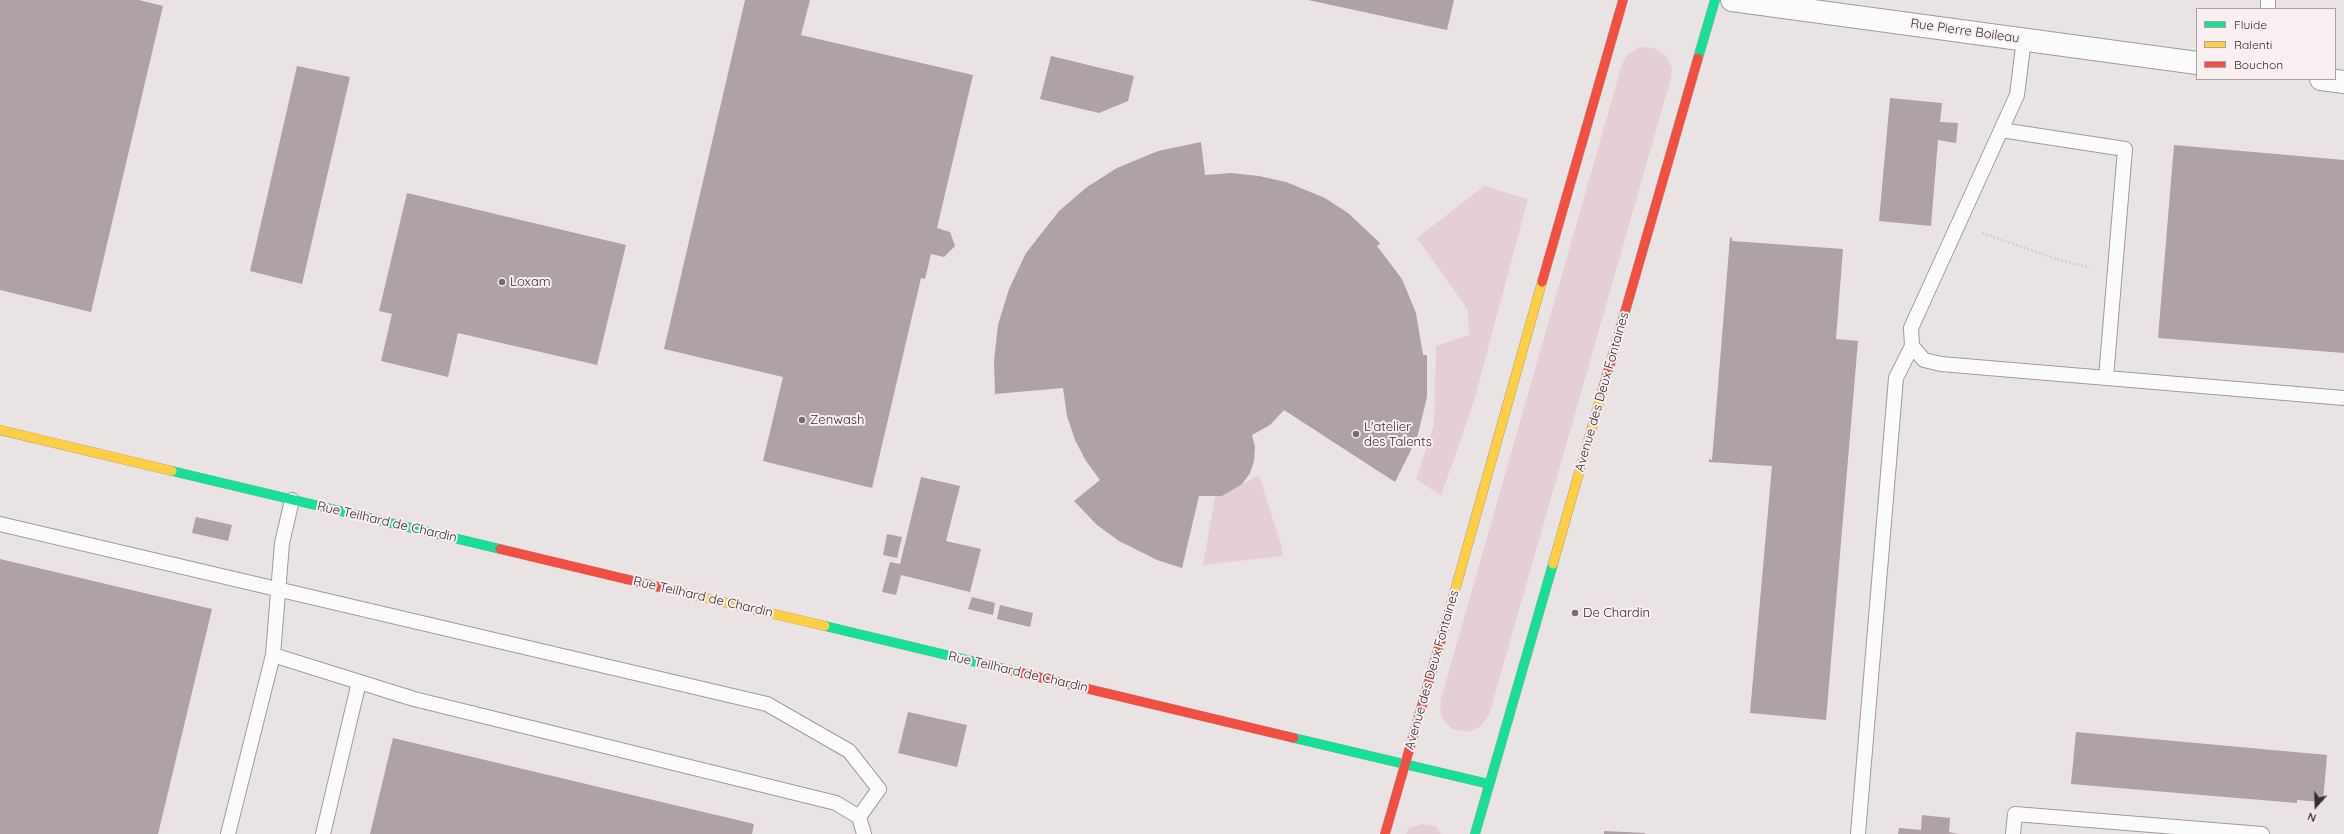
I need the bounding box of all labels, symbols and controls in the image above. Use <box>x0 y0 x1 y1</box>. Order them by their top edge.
legend <box>2196 8 2336 80</box>
street label: Rue Pierre Boileau <box>1910 16 2020 46</box>
text: Fluide <box>2234 17 2267 32</box>
text: Ralenti <box>2234 37 2272 52</box>
text: Bouchon <box>2234 57 2283 72</box>
place label: Loxam <box>510 274 551 290</box>
marker: Loxam <box>497 277 507 287</box>
street label: Avenue des Deux Fontaines <box>1572 310 1632 474</box>
place label: Zenwash <box>810 412 864 428</box>
marker: Zenwash <box>797 415 807 425</box>
place label: L'atelier des Talents <box>1364 419 1432 450</box>
marker: L'atelier des Talents <box>1351 429 1361 439</box>
street label: Rue Teilhard de Chardin <box>316 498 458 546</box>
street label: Rue Teilhard de Chardin <box>632 573 774 621</box>
street label: Avenue des Deux Fontaines <box>1402 588 1462 752</box>
place label: De Chardin <box>1583 605 1650 621</box>
marker: De Chardin <box>1570 608 1580 618</box>
street label: Rue Teilhard de Chardin <box>947 648 1089 696</box>
north arrow <box>2296 786 2336 826</box>
text: N <box>2306 809 2318 825</box>

